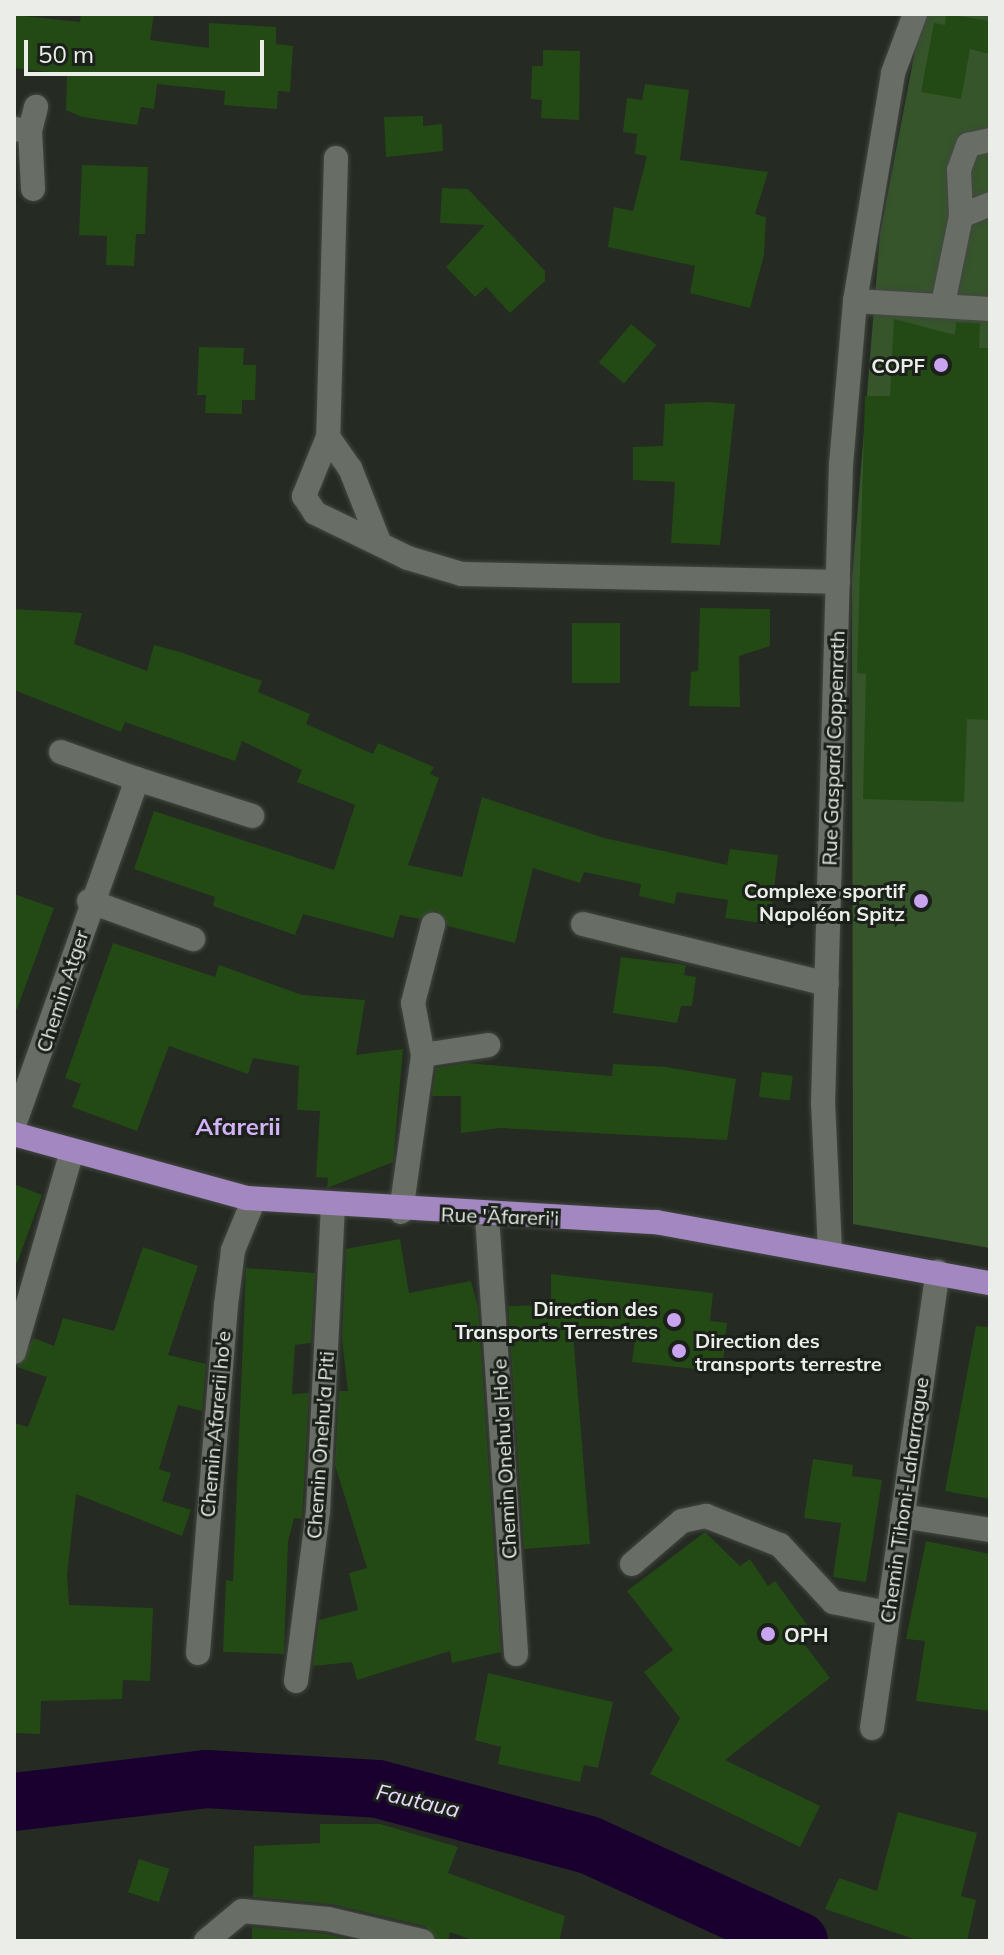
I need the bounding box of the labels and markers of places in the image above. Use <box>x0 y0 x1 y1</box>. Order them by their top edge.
place label: COPF <box>871 353 925 377</box>
marker: COPF <box>932 356 950 374</box>
place label: Complexe sportif Napoléon Spitz <box>744 878 905 925</box>
marker: Complexe sportif Napoléon Spitz <box>912 892 930 910</box>
place label: Direction des Transports Terrestres <box>455 1296 658 1343</box>
marker: Direction des Transports Terrestres <box>665 1311 683 1329</box>
place label: Direction des transports terrestre <box>695 1328 882 1375</box>
marker: Direction des transports terrestre <box>670 1342 688 1360</box>
place label: OPH <box>784 1622 829 1646</box>
marker: OPH <box>759 1625 777 1643</box>

